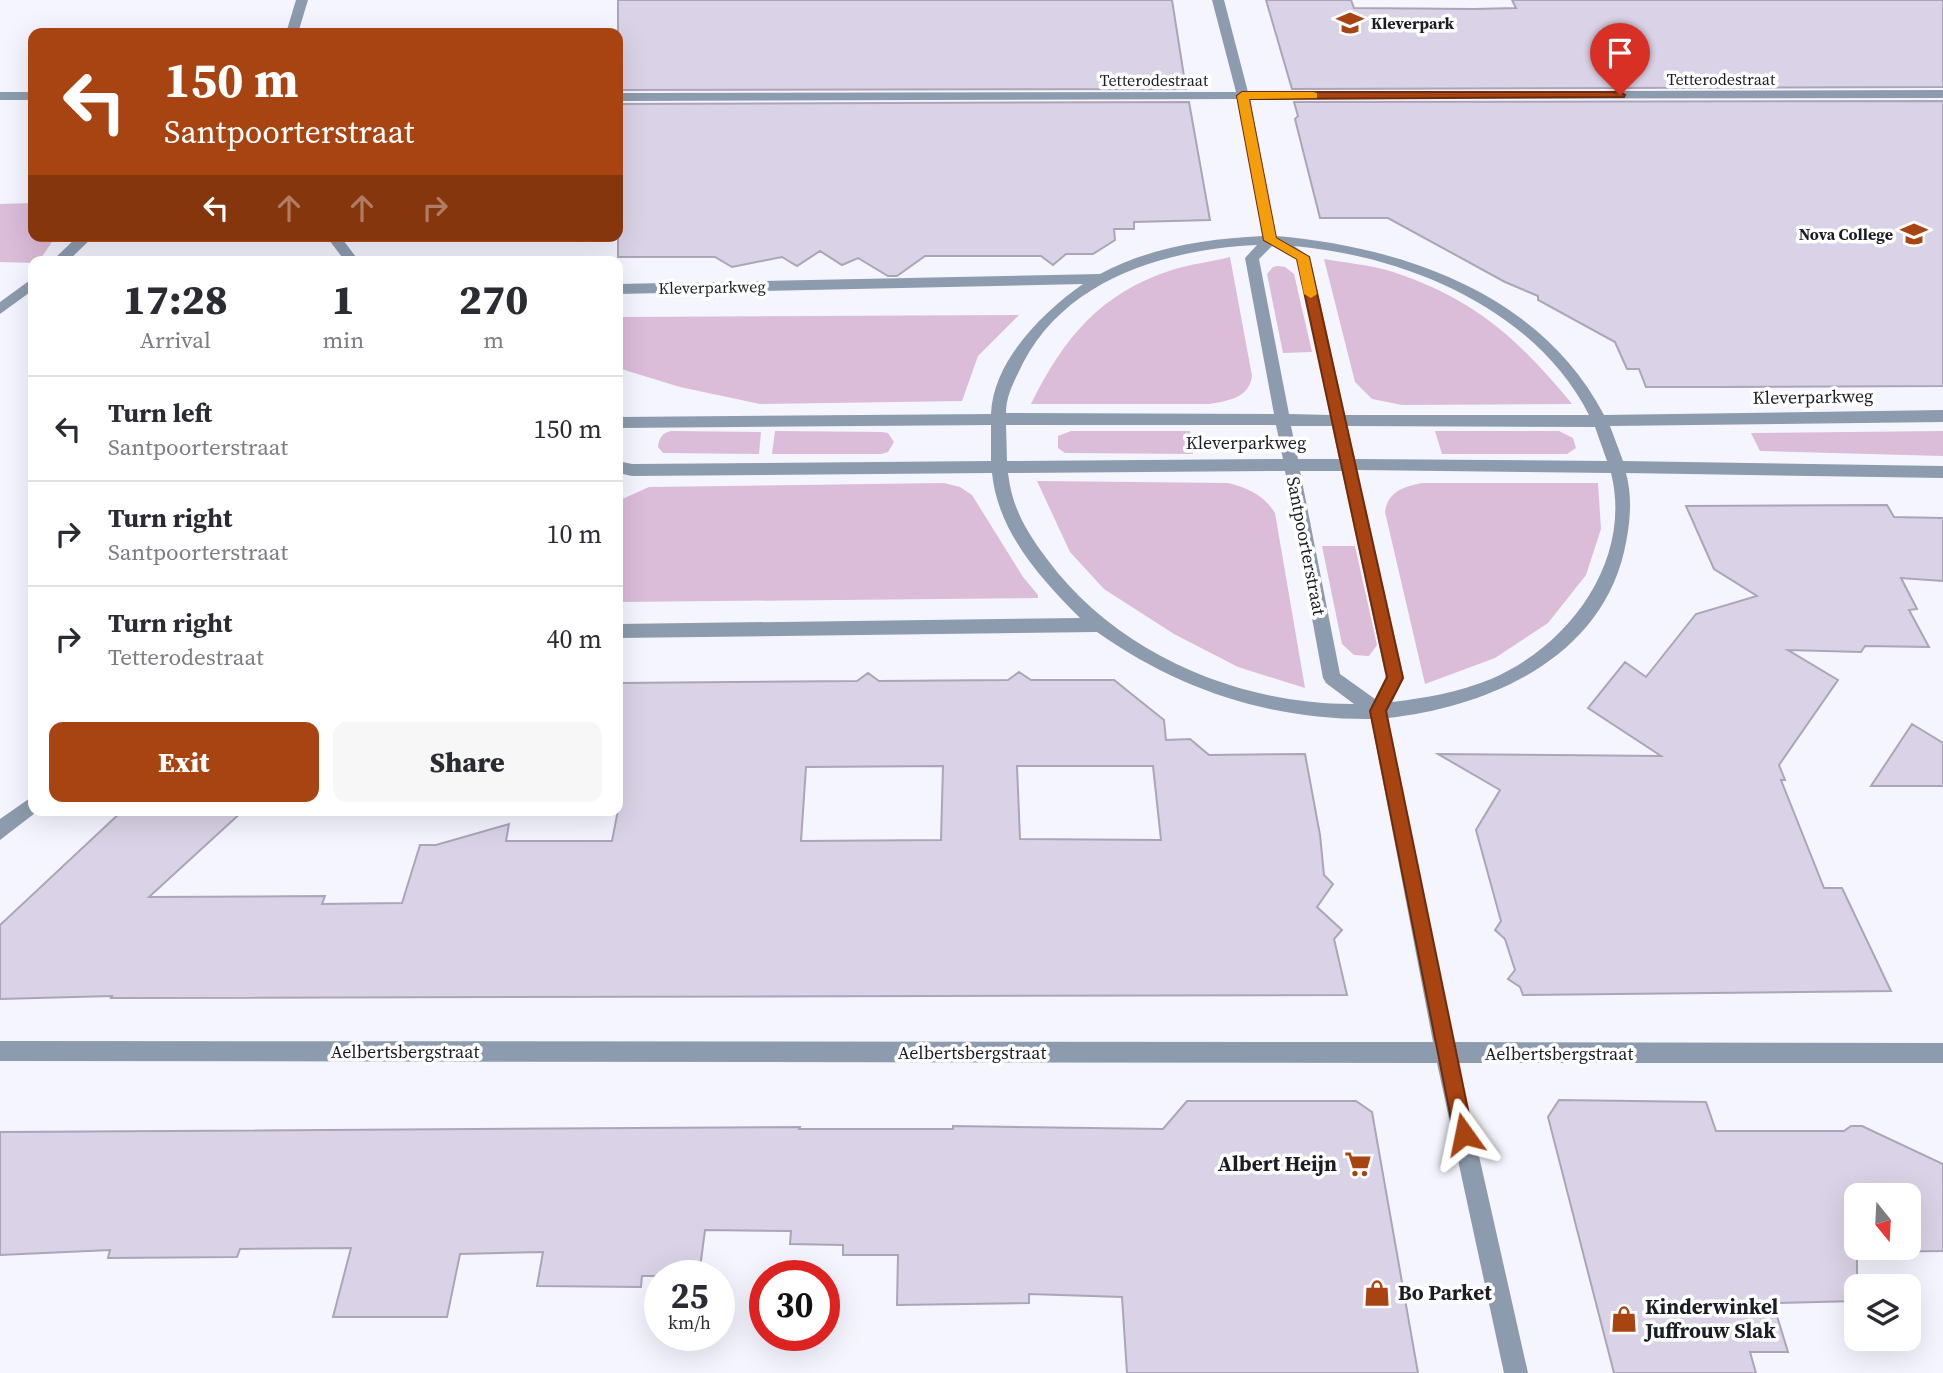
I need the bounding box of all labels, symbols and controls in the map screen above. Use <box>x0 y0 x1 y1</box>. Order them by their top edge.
school or university icon: Kleverpark <box>1335 8 1365 38</box>
place label: Kleverpark <box>1371 12 1455 34</box>
pin <box>1590 23 1650 95</box>
icon: arrive <box>1601 34 1639 72</box>
text: 150 m <box>164 46 299 113</box>
icon: left <box>49 56 140 147</box>
street label: Tetterodestraat <box>1667 68 1776 90</box>
street label: Tetterodestraat <box>1100 69 1209 91</box>
text: Santpoorterstraat <box>164 110 414 154</box>
icon: left <box>197 189 235 227</box>
icon: ahead <box>270 189 308 227</box>
icon: ahead <box>343 189 381 227</box>
icon: right <box>416 189 454 227</box>
school or university icon: Nova College <box>1899 219 1929 249</box>
place label: Nova College <box>1799 223 1893 245</box>
text: 17:28 <box>123 270 228 328</box>
text: 1 <box>332 270 355 328</box>
text: 270 <box>459 270 528 328</box>
street label: Kleverparkweg <box>658 275 766 299</box>
text: Arrival <box>140 324 211 356</box>
text: min <box>323 324 364 356</box>
text: m <box>483 324 504 356</box>
street label: Kleverparkweg <box>1752 383 1874 410</box>
text: Turn left <box>108 395 212 431</box>
icon: left <box>49 410 87 448</box>
text: 150 m <box>534 411 602 447</box>
street label: Kleverparkweg <box>1186 430 1306 455</box>
text: Santpoorterstraat <box>108 431 288 463</box>
street label: Santpoorterstraat <box>1281 474 1332 618</box>
text: Turn right <box>108 500 232 536</box>
icon: right <box>49 515 87 553</box>
text: 10 m <box>547 516 602 552</box>
text: Santpoorterstraat <box>108 536 288 568</box>
text: Turn right <box>108 605 232 641</box>
icon: right <box>49 620 87 658</box>
text: 40 m <box>547 621 602 657</box>
text: Tetterodestraat <box>108 641 264 673</box>
button: Exit <box>49 722 319 802</box>
button: Share <box>333 722 602 802</box>
street label: Aelbertsbergstraat <box>331 1039 479 1064</box>
street label: Aelbertsbergstraat <box>898 1040 1046 1065</box>
street label: Aelbertsbergstraat <box>1485 1041 1633 1066</box>
position arrow <box>1427 1097 1501 1171</box>
place label: Albert Heijn <box>1218 1149 1337 1178</box>
supermarket icon: Albert Heijn <box>1343 1149 1373 1179</box>
north arrow <box>1844 1183 1922 1260</box>
map controls <box>1844 1183 1921 1351</box>
speed limit sign: 30 <box>749 1260 840 1351</box>
text: 25 <box>671 1272 708 1320</box>
button: layers <box>1844 1274 1921 1351</box>
shop icon: Bo Parket <box>1362 1278 1392 1308</box>
place label: Bo Parket <box>1398 1278 1492 1307</box>
place label: Kinderwinkel Juffrouw Slak <box>1643 1292 1779 1345</box>
shop icon: Kinderwinkel Juffrouw Slak <box>1609 1304 1639 1334</box>
text: km/h <box>668 1310 711 1335</box>

